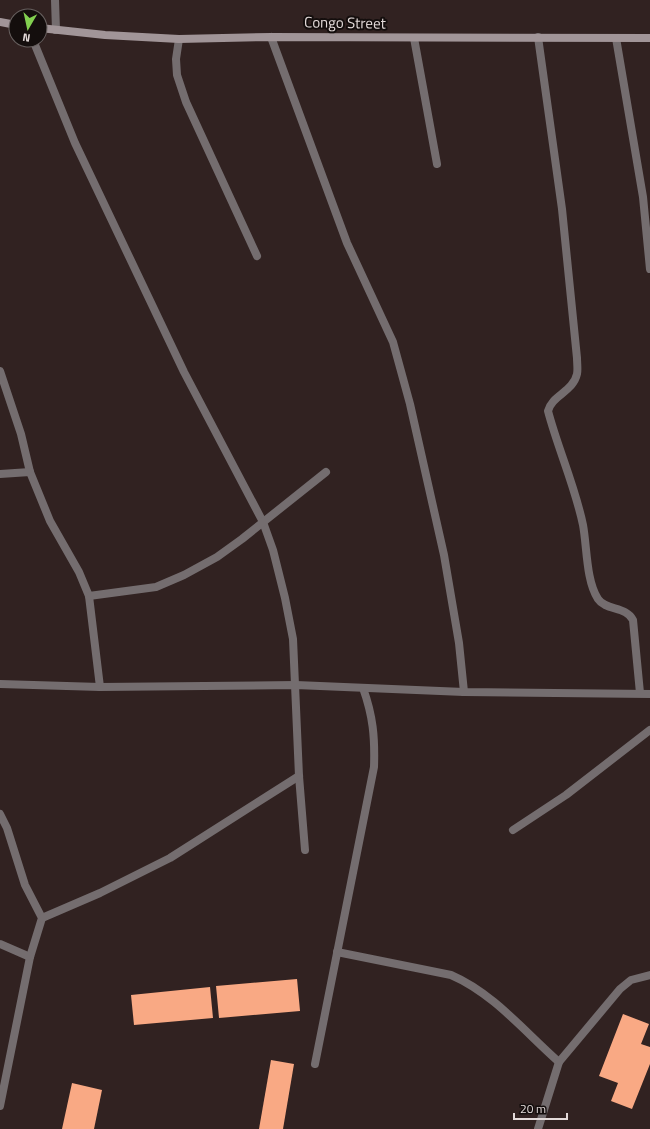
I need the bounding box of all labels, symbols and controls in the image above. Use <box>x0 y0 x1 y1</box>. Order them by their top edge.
north arrow <box>8 8 48 48</box>
street label: Congo Street <box>304 10 387 35</box>
text: N <box>21 29 31 46</box>
scale bar <box>514 1095 567 1121</box>
text: 20 m <box>520 1099 546 1118</box>

